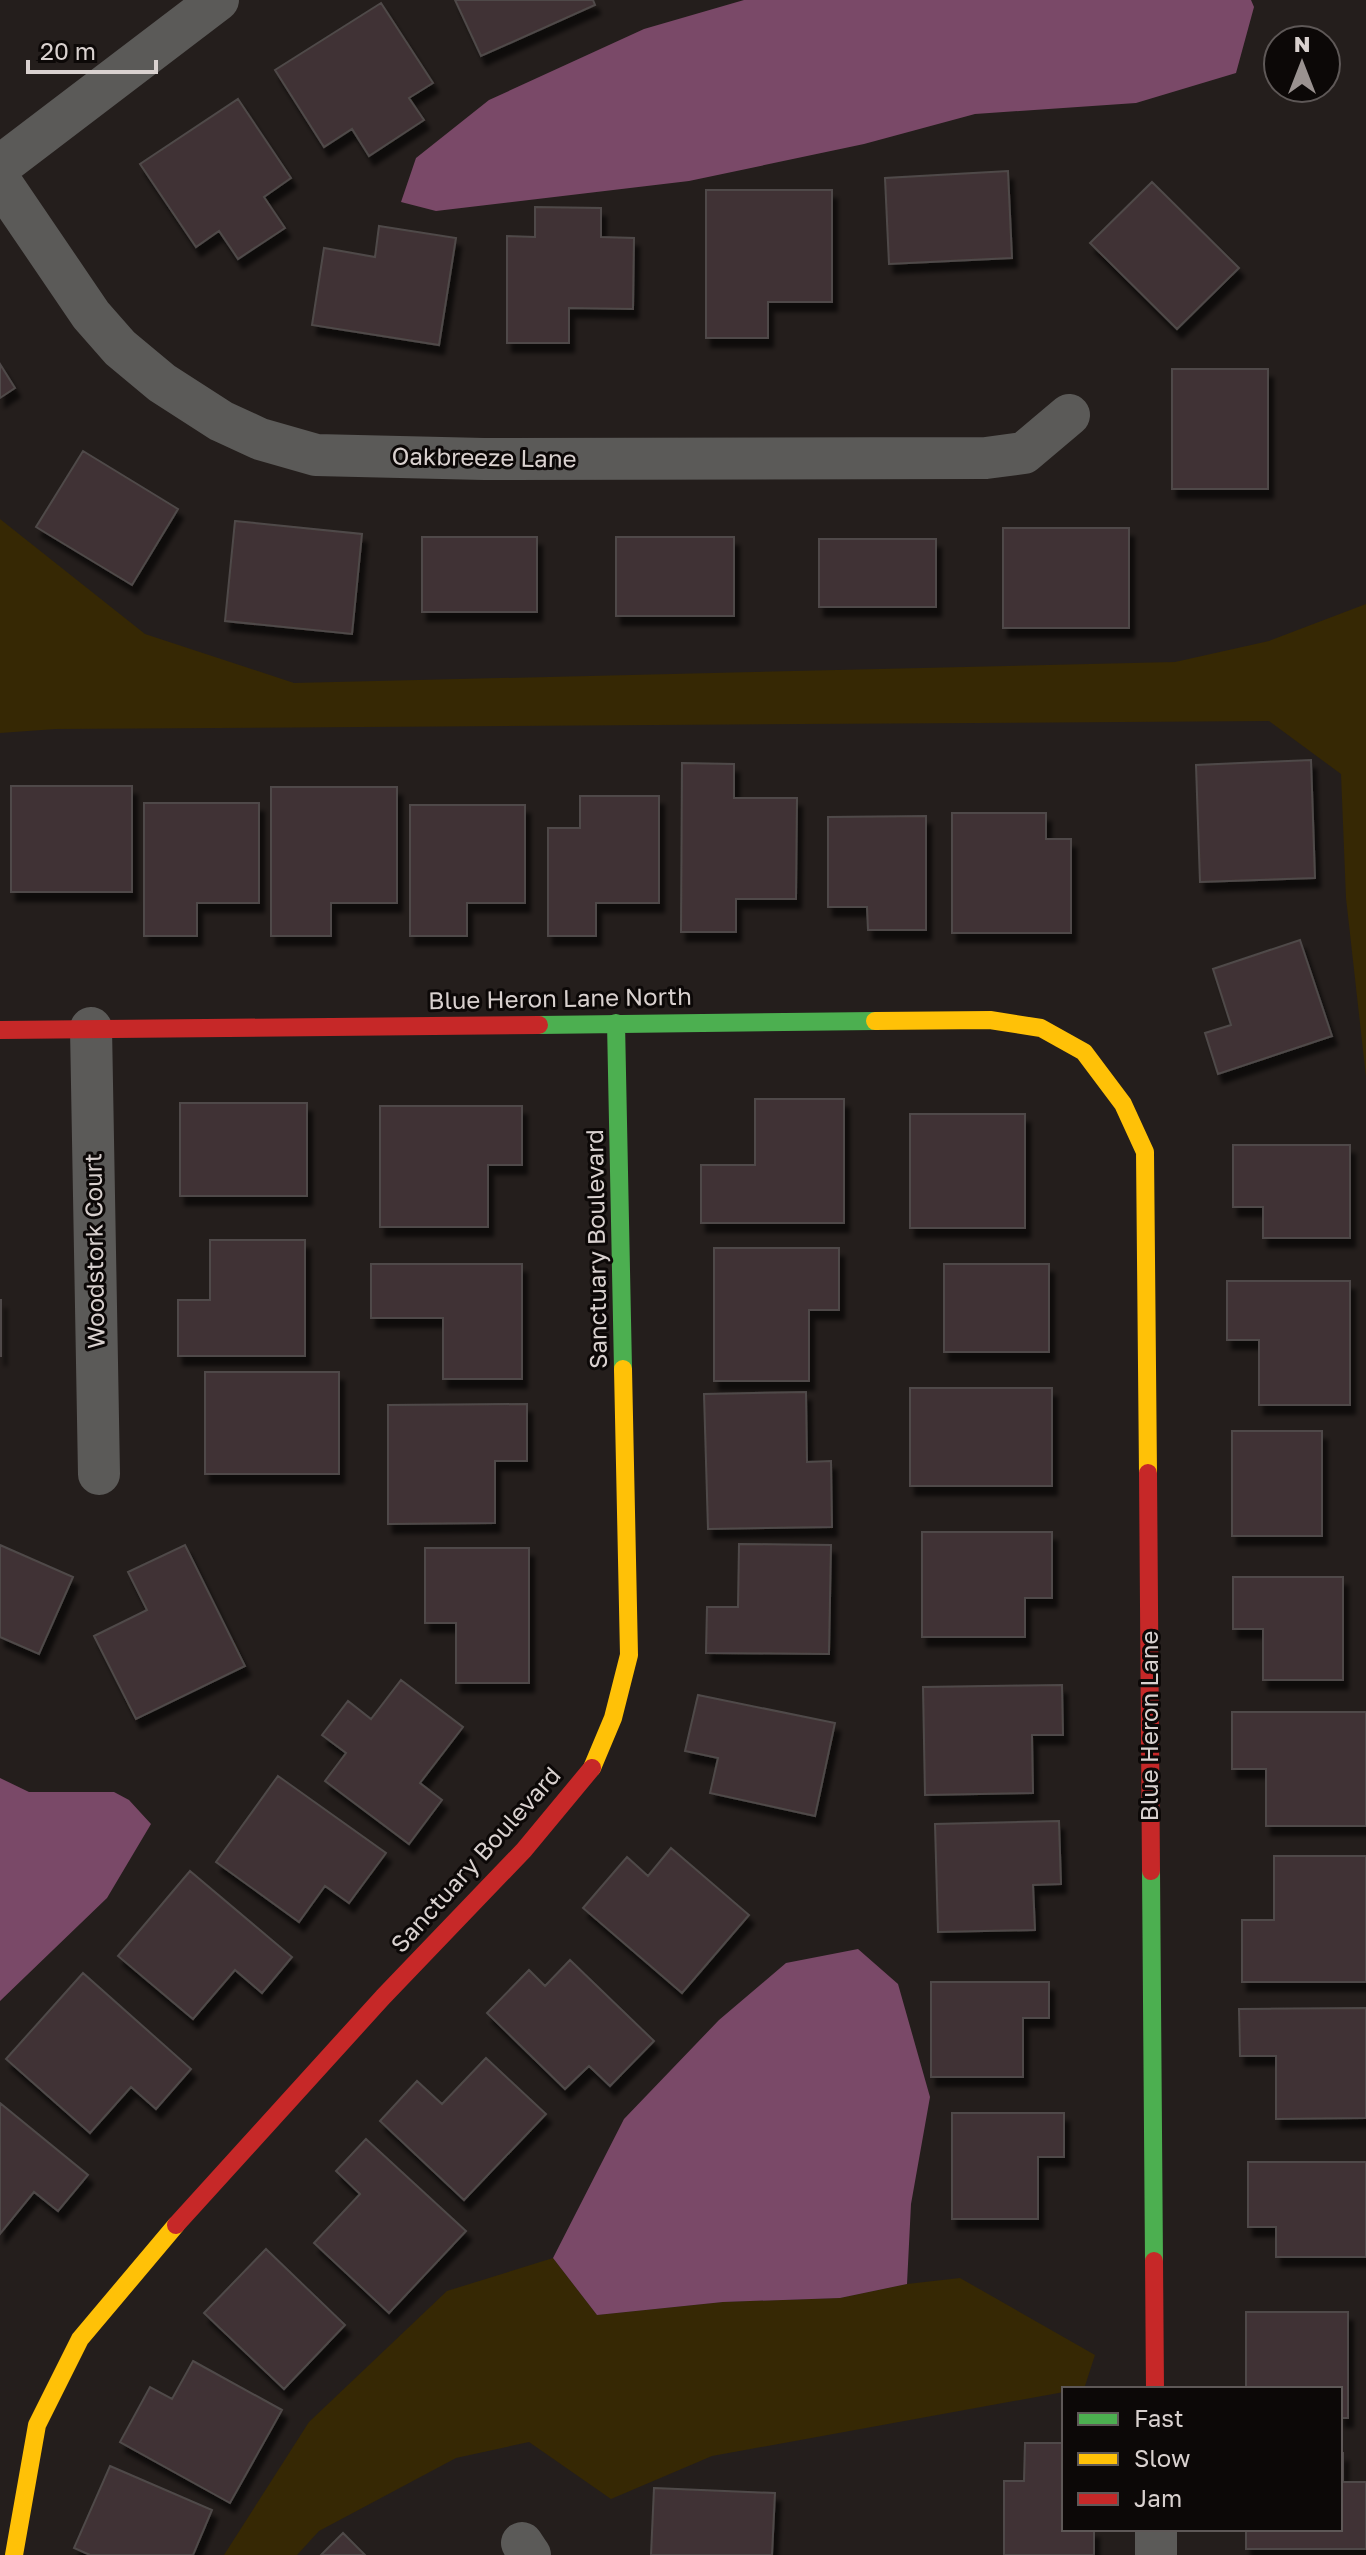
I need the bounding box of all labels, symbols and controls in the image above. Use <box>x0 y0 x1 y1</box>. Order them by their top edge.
scale bar <box>28 24 156 74</box>
north arrow <box>1262 24 1342 104</box>
text: N <box>1294 30 1310 57</box>
text: 20 m <box>40 36 96 65</box>
street label: Oakbreeze Lane <box>391 440 577 473</box>
street label: Blue Heron Lane North <box>428 981 692 1014</box>
street label: Sanctuary Boulevard <box>579 1129 612 1369</box>
street label: Woodstork Court <box>77 1153 110 1349</box>
street label: Blue Heron Lane <box>1134 1631 1163 1821</box>
street label: Sanctuary Boulevard <box>384 1760 566 1958</box>
legend <box>1062 2387 1342 2531</box>
text: Fast <box>1134 2403 1184 2432</box>
text: Slow <box>1134 2443 1190 2472</box>
text: Jam <box>1134 2483 1182 2512</box>

